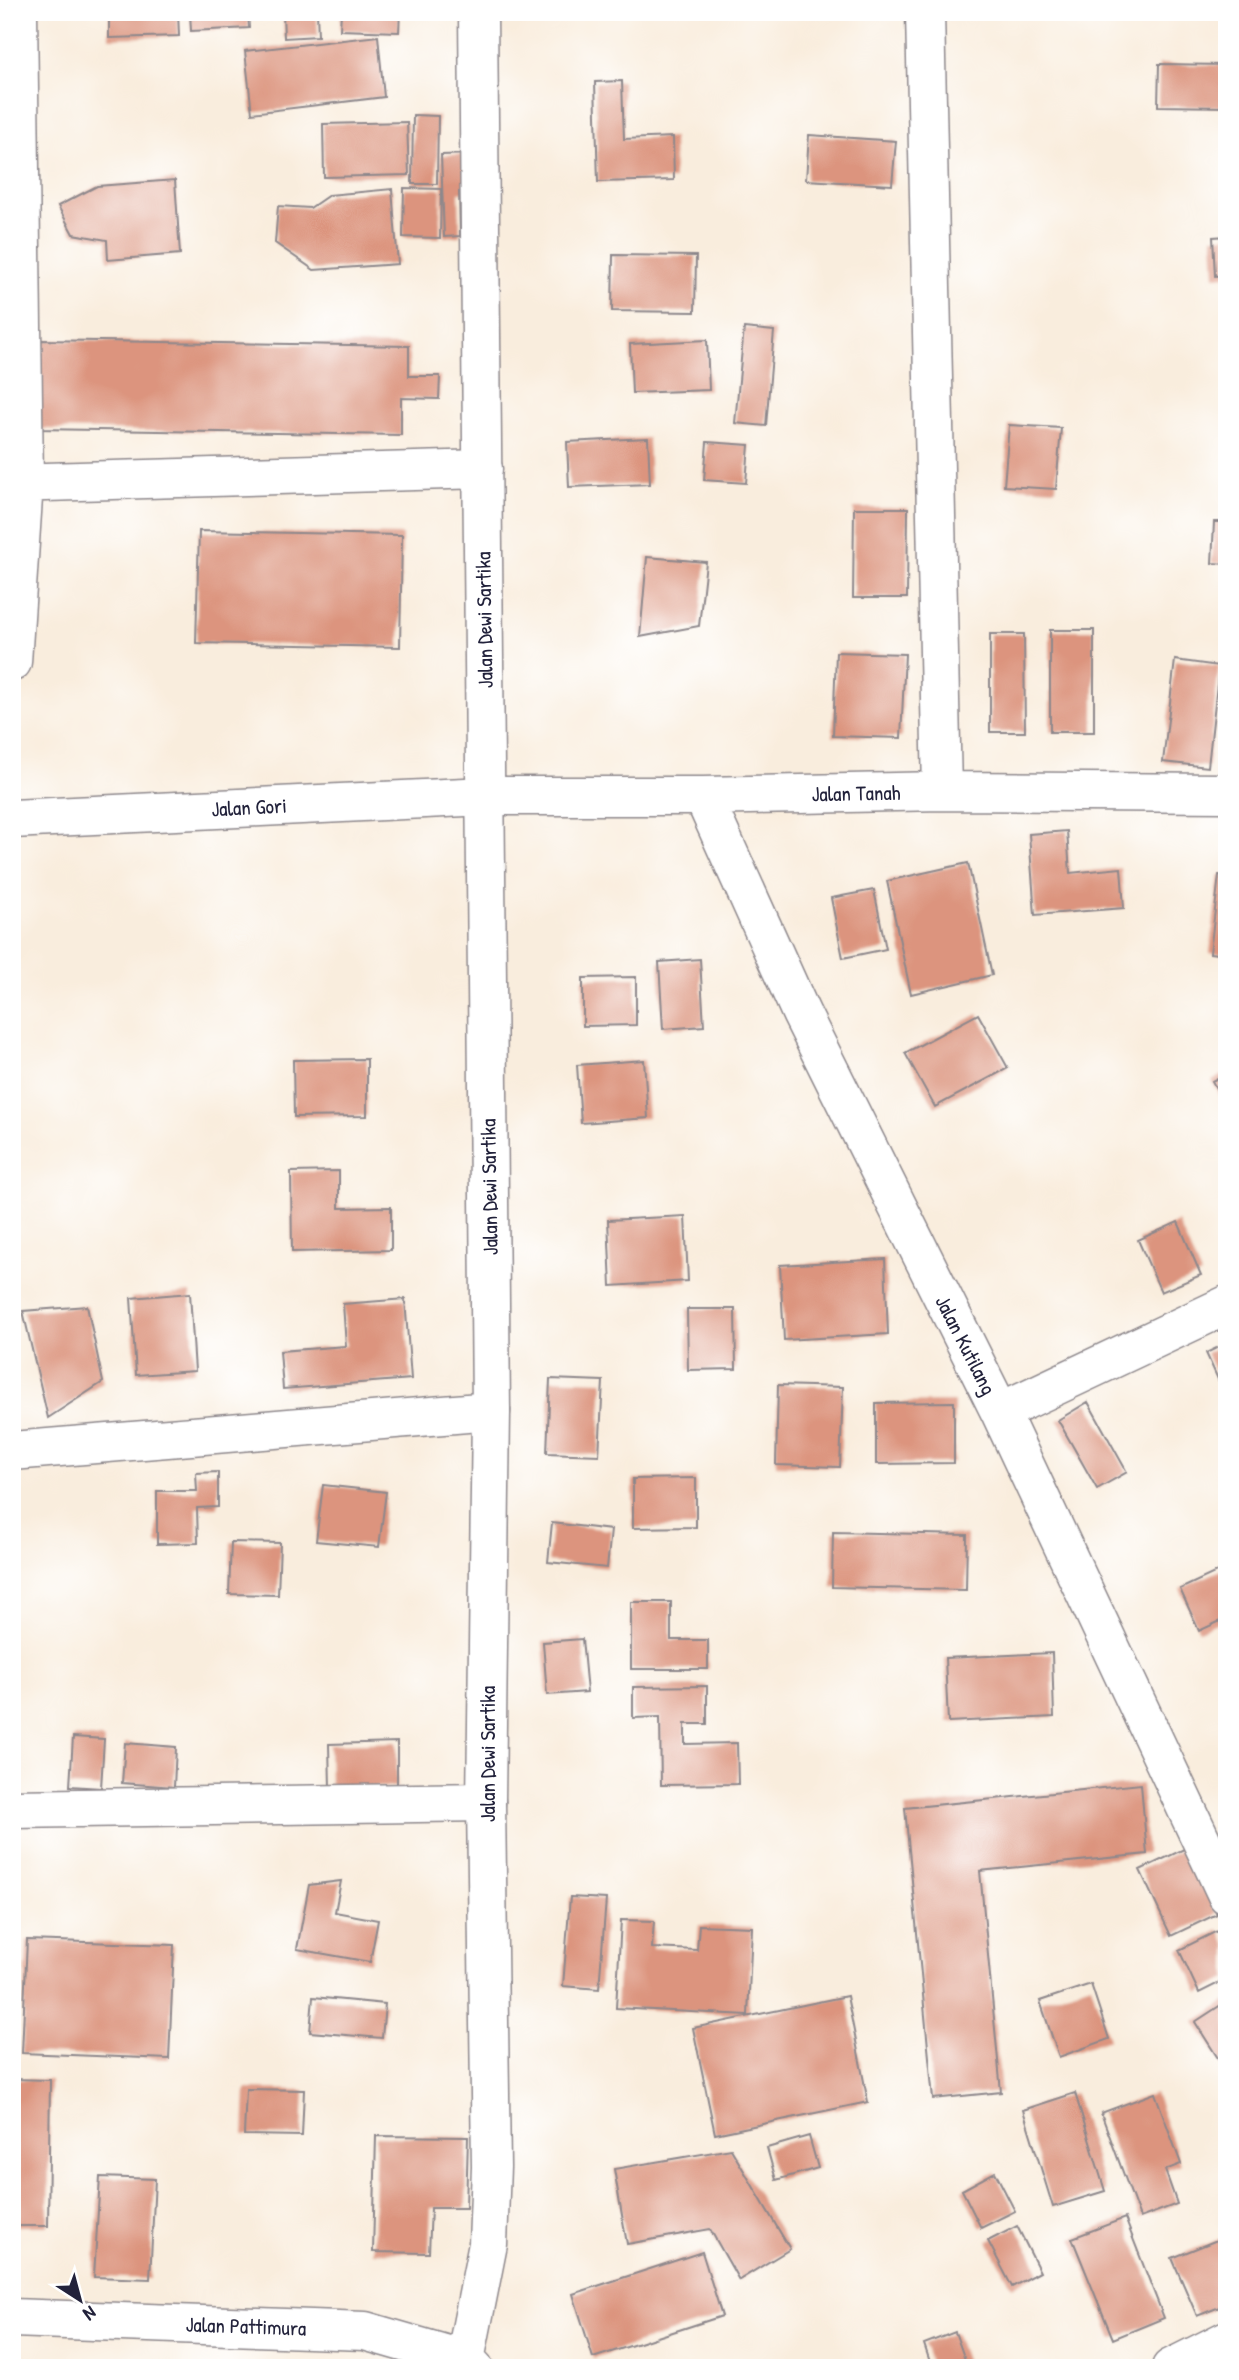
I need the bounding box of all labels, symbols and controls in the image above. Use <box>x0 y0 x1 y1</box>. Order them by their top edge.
street label: Jalan Dewi Sartika <box>468 551 500 689</box>
street label: Jalan Tanah <box>811 778 901 808</box>
street label: Jalan Gori <box>211 791 287 823</box>
street label: Jalan Dewi Sartika <box>473 1118 505 1256</box>
street label: Jalan Kutilang <box>929 1290 1003 1400</box>
street label: Jalan Dewi Sartika <box>473 1686 502 1822</box>
north arrow <box>46 2264 116 2334</box>
text: N <box>78 2300 102 2327</box>
street label: Jalan Pattimura <box>185 2309 307 2343</box>

